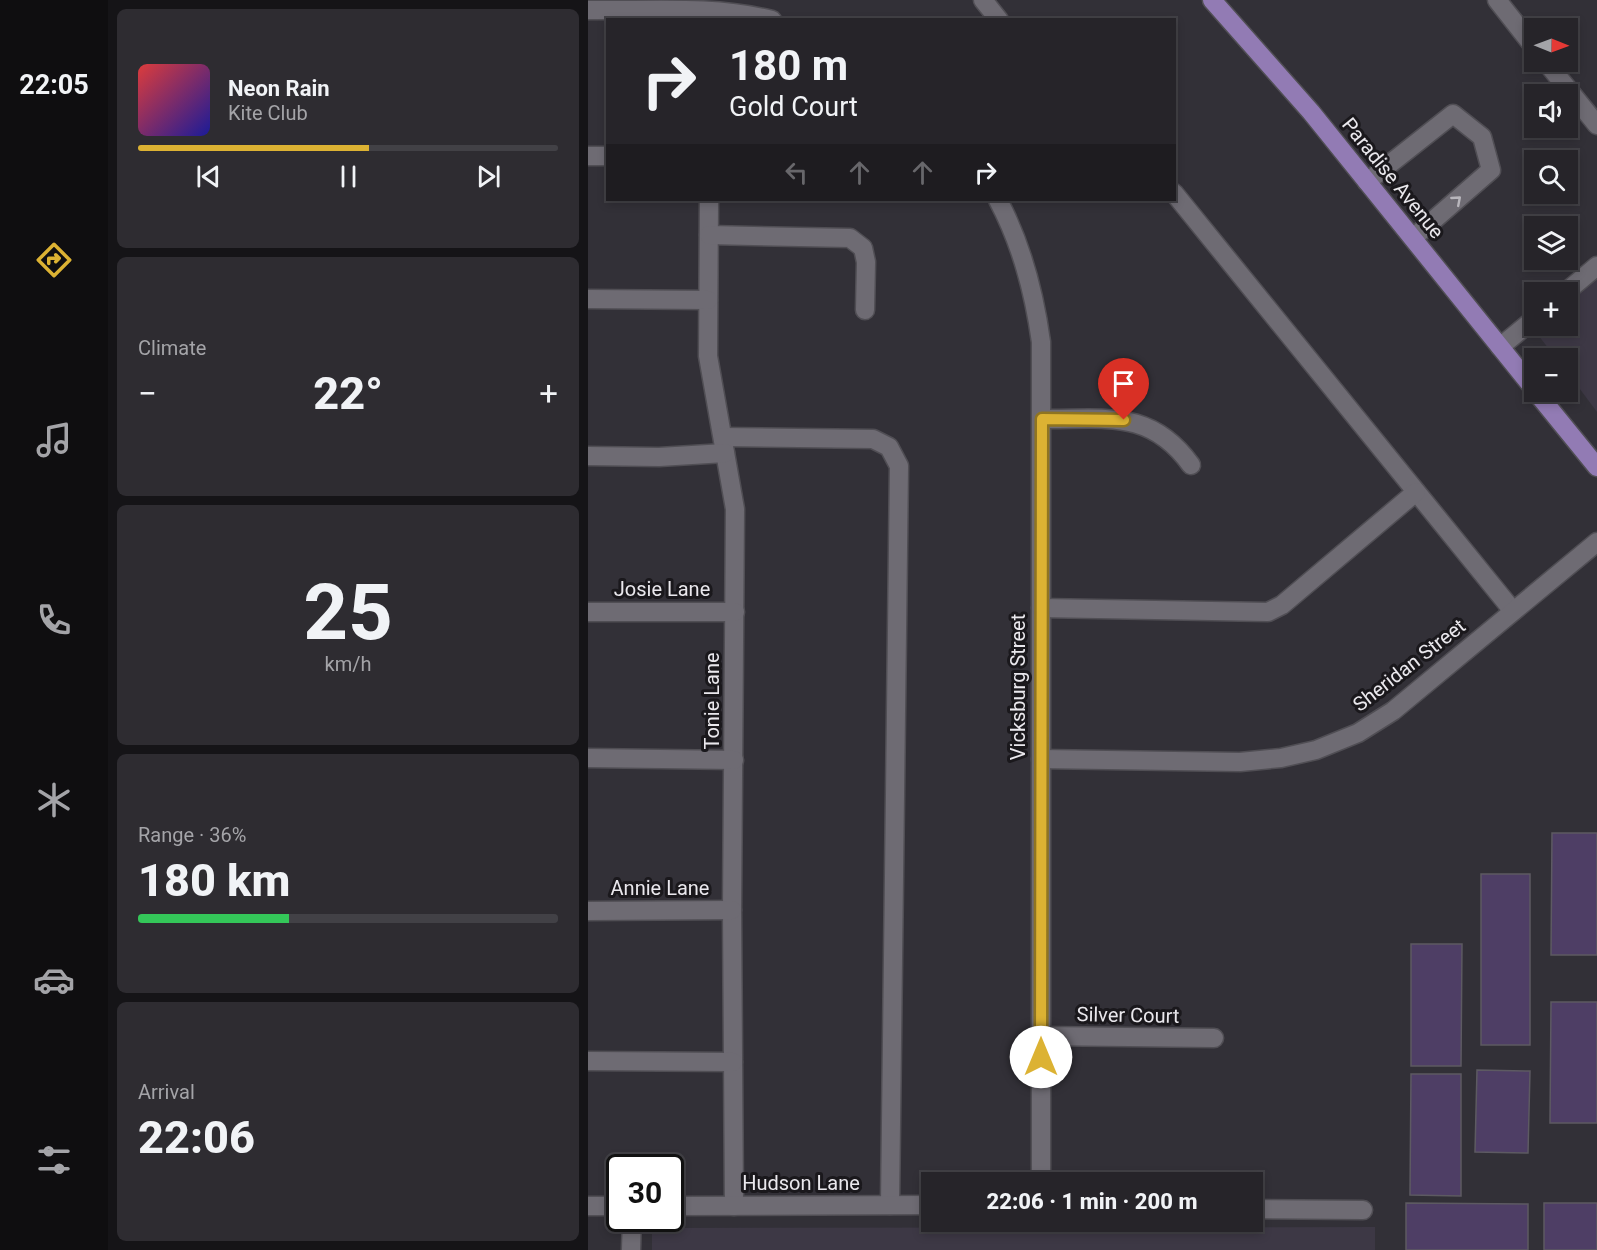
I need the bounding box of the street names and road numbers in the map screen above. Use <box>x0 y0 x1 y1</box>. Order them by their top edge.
street label: Paradise Avenue <box>1337 113 1449 243</box>
street label: Josie Lane <box>614 577 710 601</box>
street label: Vicksburg Street <box>1006 614 1030 760</box>
street label: Sheridan Street <box>1348 614 1470 716</box>
street label: Tonie Lane <box>700 652 724 750</box>
street label: Annie Lane <box>611 876 709 900</box>
street label: Silver Court <box>1076 1002 1180 1028</box>
street label: Hudson Lane <box>742 1171 860 1195</box>

